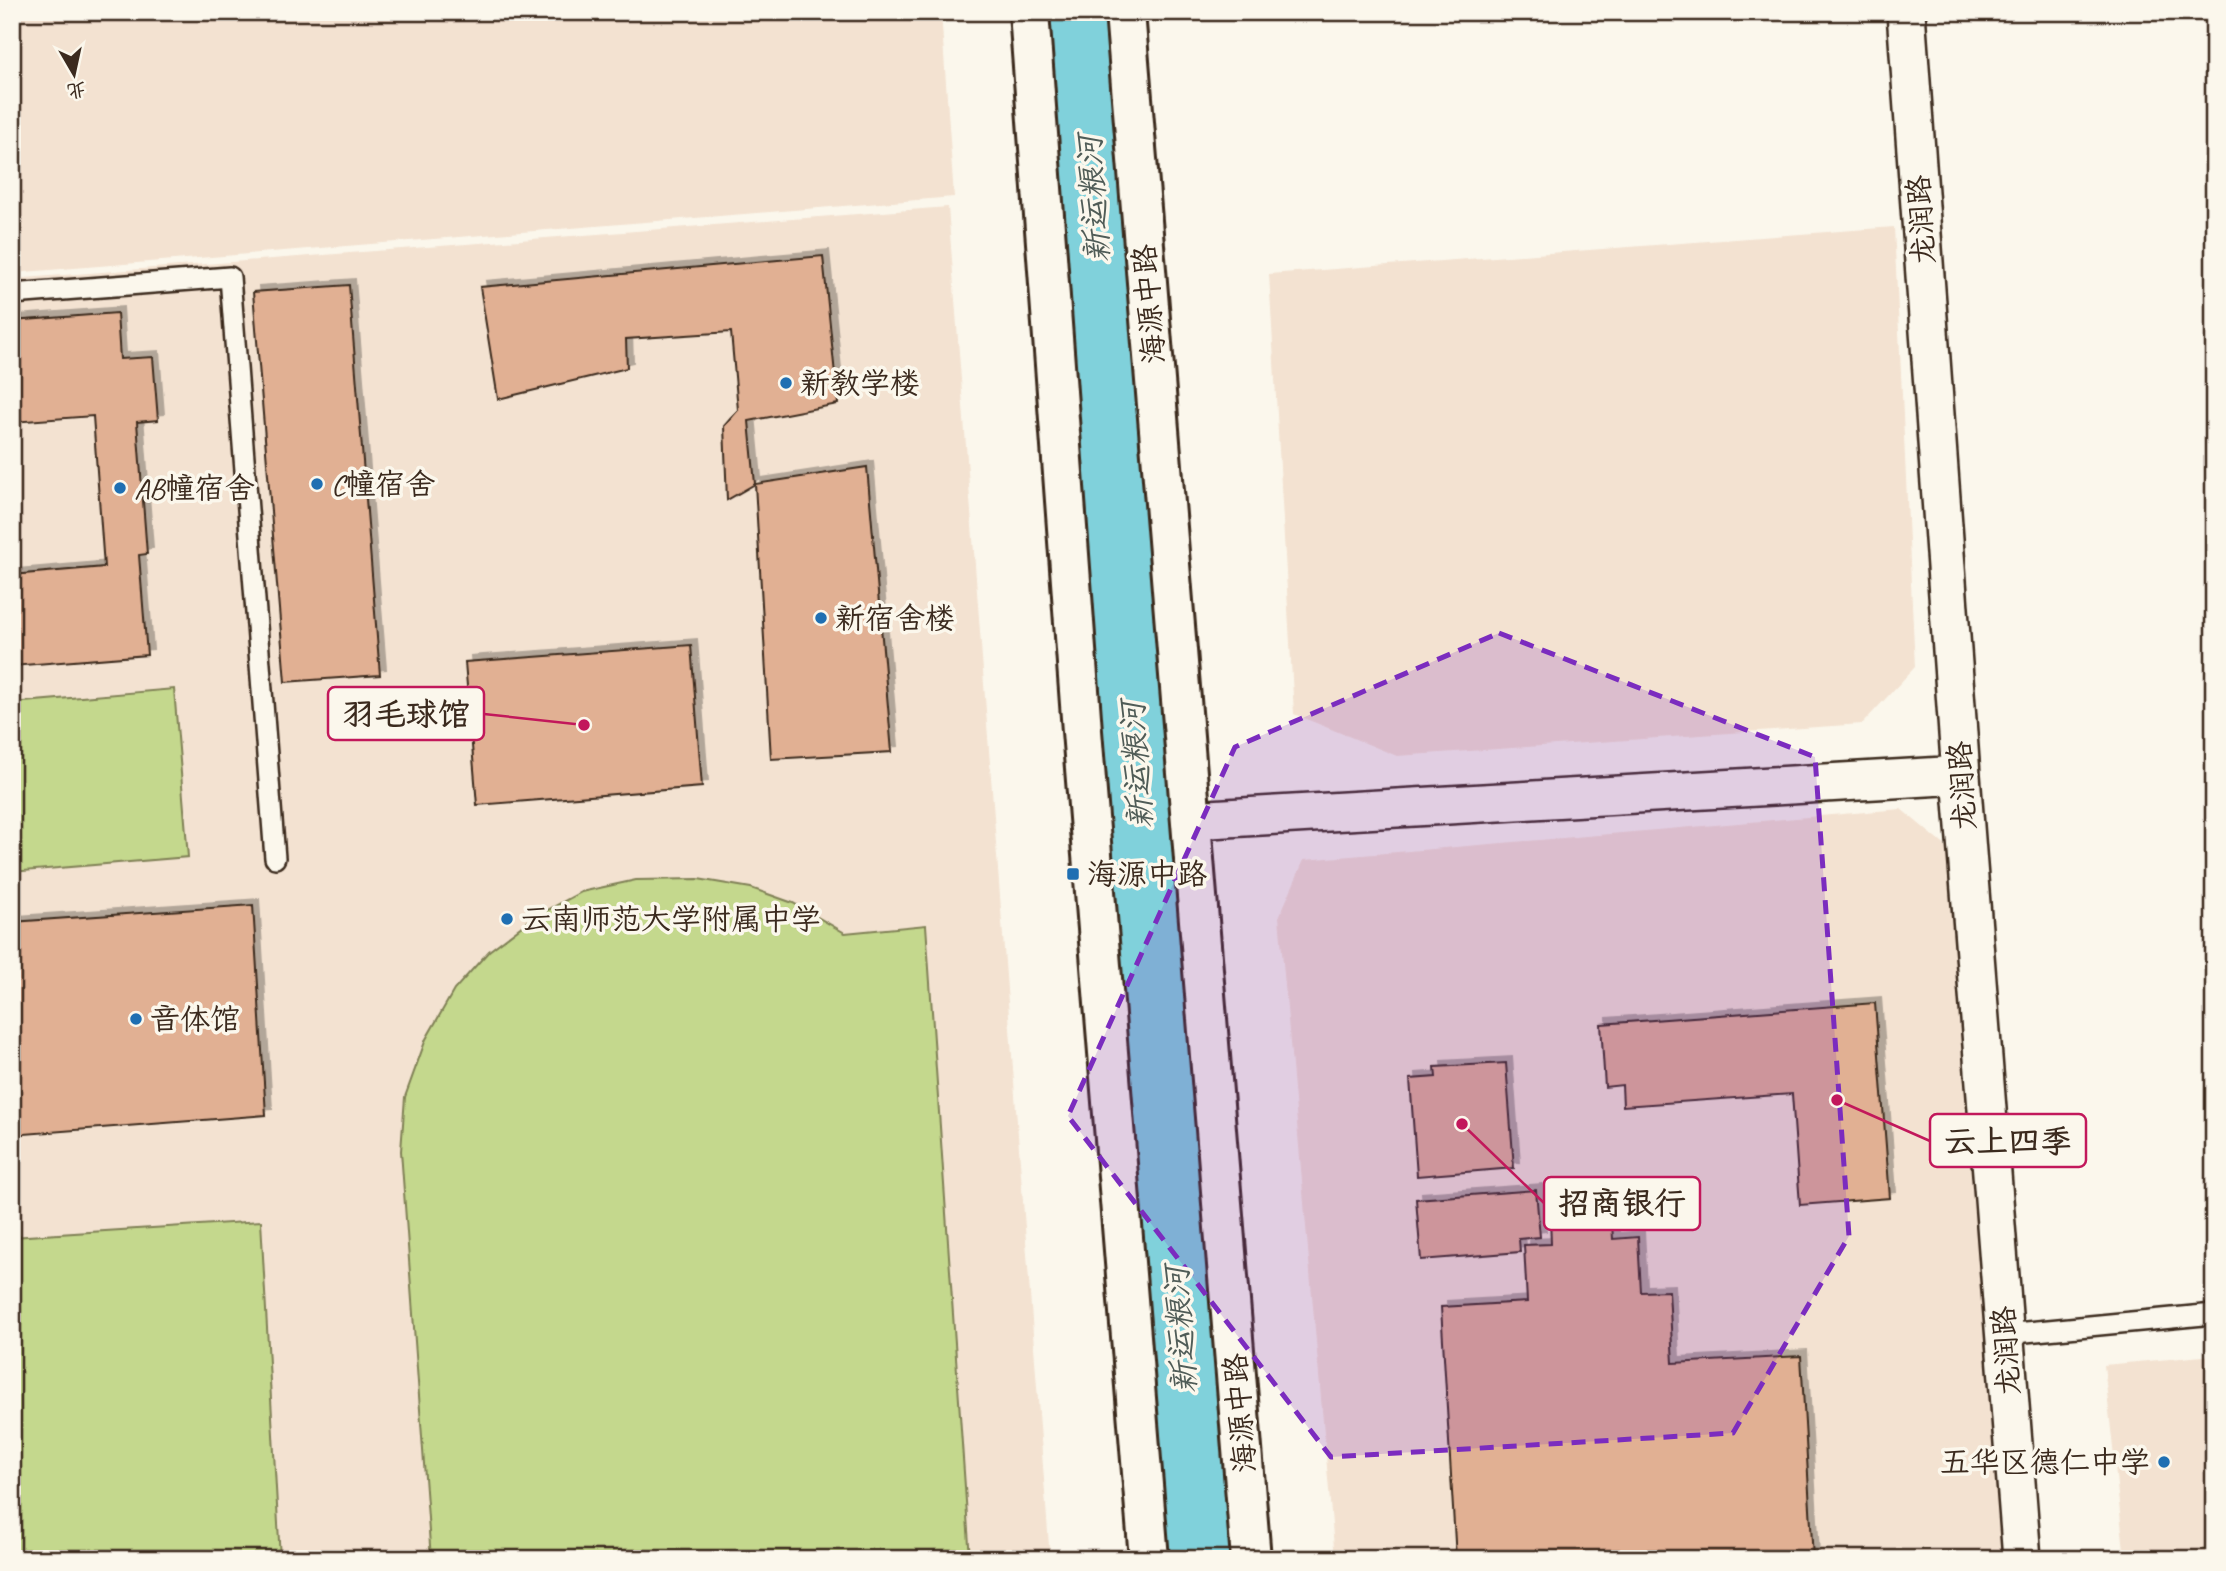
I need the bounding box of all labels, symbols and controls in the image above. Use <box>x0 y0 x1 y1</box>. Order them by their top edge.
north arrow <box>38 38 108 108</box>
text: 北 <box>65 76 88 103</box>
water label: 新运粮河 <box>1068 129 1118 264</box>
street label: 龙润路 <box>1899 174 1943 266</box>
street label: 海源中路 <box>1125 243 1173 365</box>
place label: 新教学楼 <box>800 364 920 402</box>
marker: 新教学楼 <box>778 375 794 391</box>
place label: C幢宿舍 <box>331 465 435 503</box>
place label: AB幢宿舍 <box>134 469 255 507</box>
marker: C幢宿舍 <box>309 476 325 492</box>
marker: AB幢宿舍 <box>112 480 128 496</box>
place label: 新宿舍楼 <box>835 599 955 637</box>
marker: 新宿舍楼 <box>813 610 829 626</box>
callout: 羽毛球馆 <box>328 687 484 740</box>
text: 羽毛球馆 <box>342 694 470 735</box>
water label: 新运粮河 <box>1111 695 1161 830</box>
street label: 龙润路 <box>1940 740 1984 832</box>
place label: 海源中路 <box>1087 855 1207 893</box>
marker: 海源中路 <box>1065 866 1081 882</box>
place label: 云南师范大学附属中学 <box>521 900 821 938</box>
marker: 云南师范大学附属中学 <box>499 911 515 927</box>
place label: 音体馆 <box>150 1000 240 1038</box>
marker: 音体馆 <box>128 1011 144 1027</box>
callout: 云上四季 <box>1930 1114 2086 1167</box>
text: 云上四季 <box>1944 1121 2072 1162</box>
callout: 招商银行 <box>1544 1177 1700 1230</box>
text: 招商银行 <box>1558 1183 1686 1224</box>
water label: 新运粮河 <box>1155 1260 1205 1395</box>
street label: 龙润路 <box>1984 1305 2028 1397</box>
street label: 海源中路 <box>1216 1352 1264 1474</box>
place label: 五华区德仁中学 <box>1940 1443 2150 1481</box>
marker: 五华区德仁中学 <box>2156 1454 2172 1470</box>

